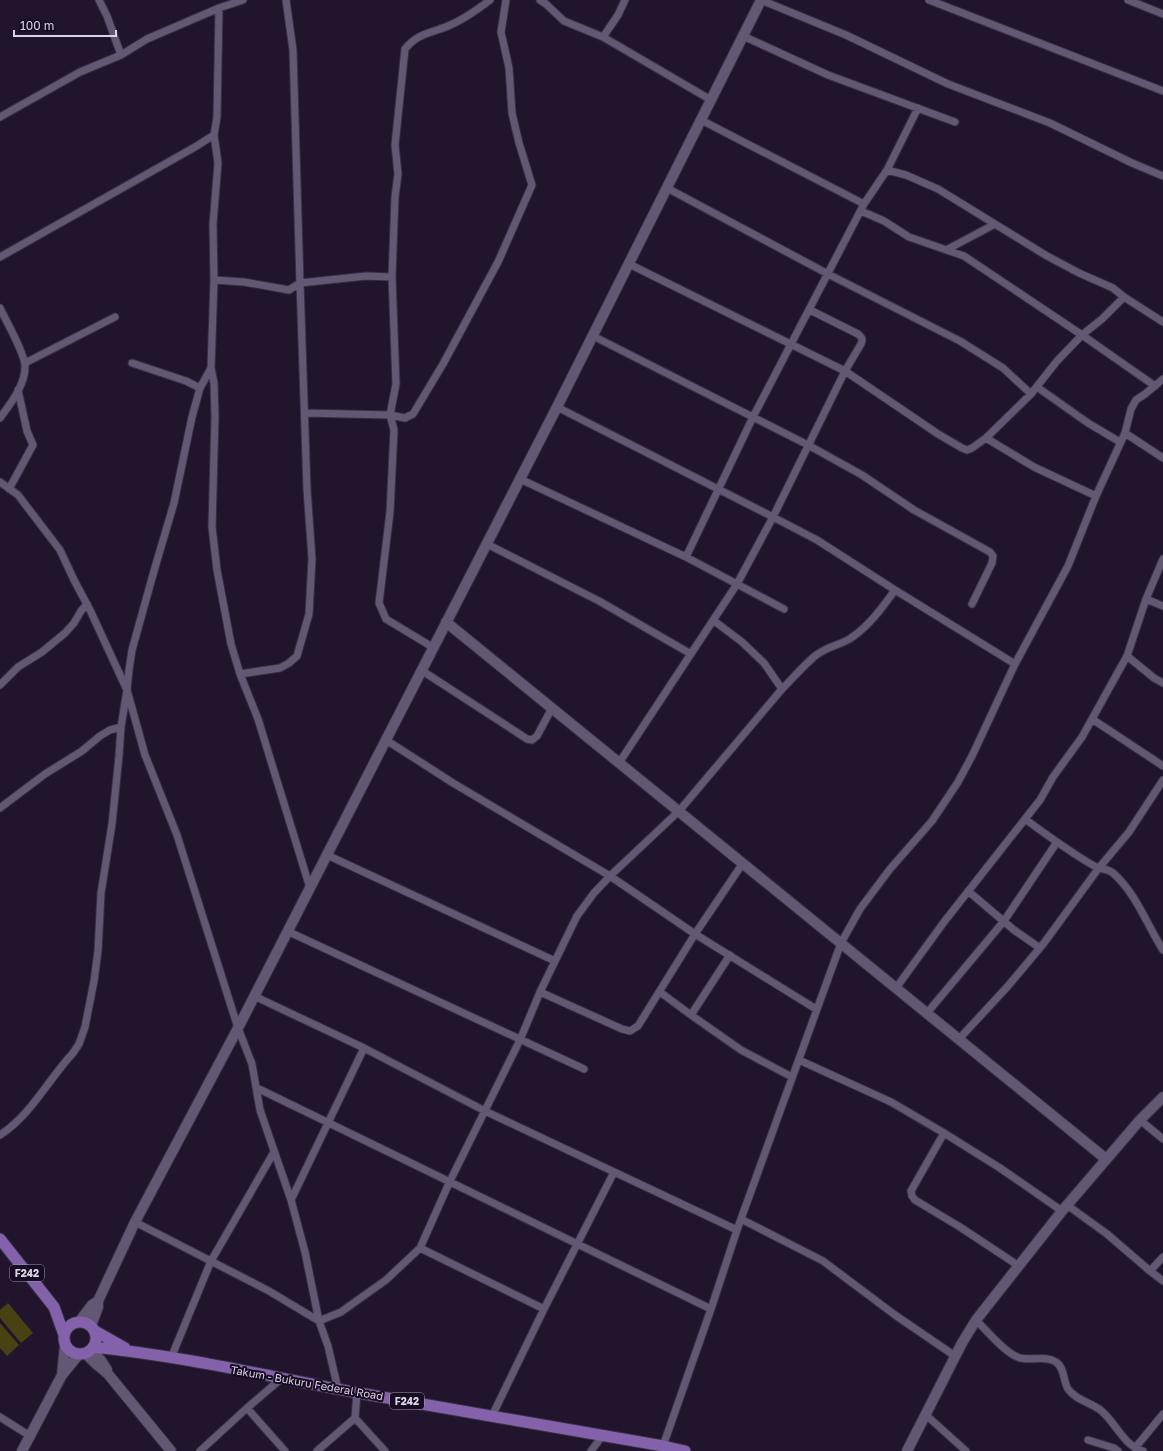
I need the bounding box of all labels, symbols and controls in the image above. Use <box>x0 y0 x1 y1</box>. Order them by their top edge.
scale bar <box>14 12 116 38</box>
text: 100 m <box>20 18 54 33</box>
road number: F242 <box>10 1265 44 1281</box>
street label: Takum - Bukuru Federal Road <box>230 1363 384 1402</box>
road number: F242 <box>390 1393 424 1409</box>

